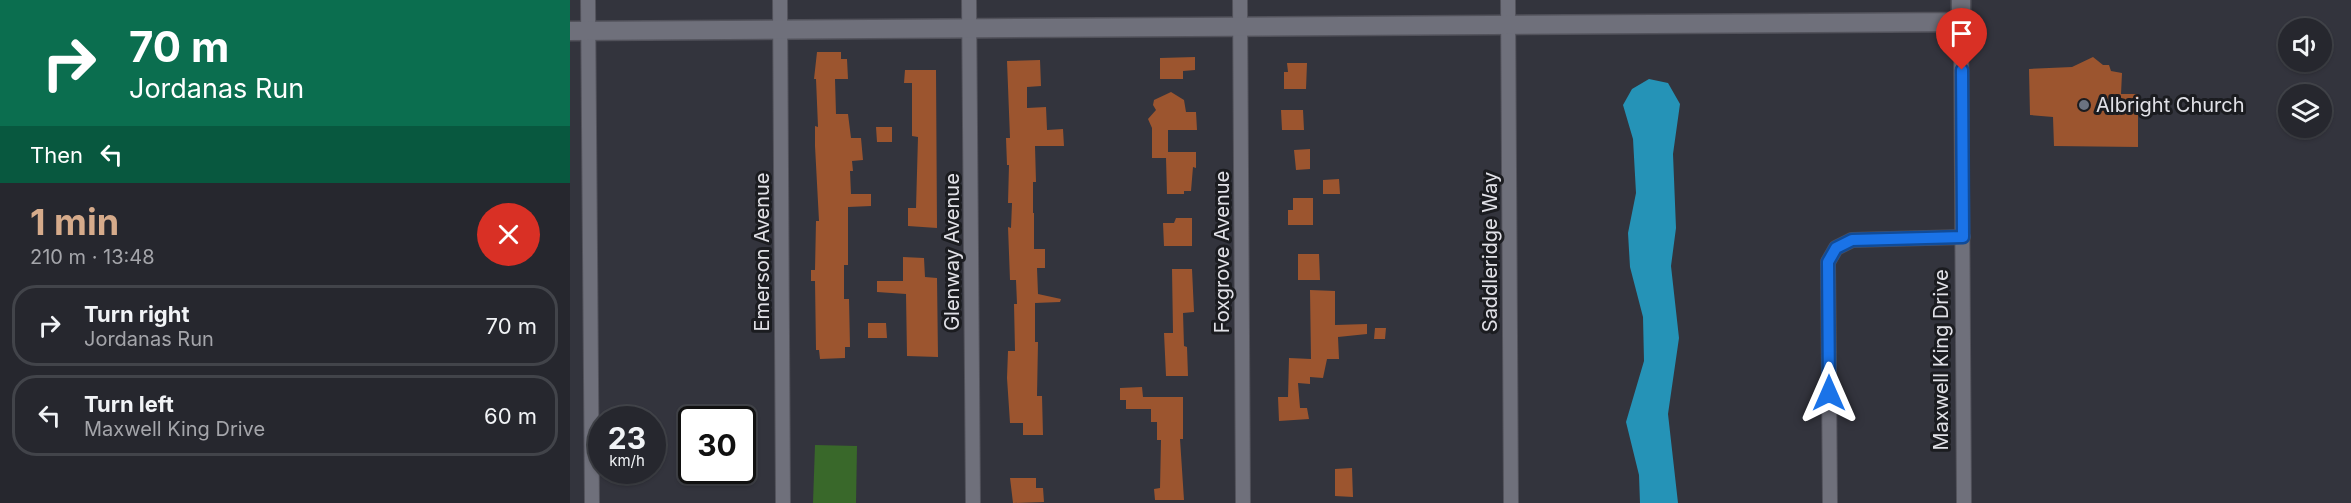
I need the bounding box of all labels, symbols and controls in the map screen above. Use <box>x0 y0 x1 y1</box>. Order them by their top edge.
pin <box>1936 8 1987 70</box>
icon: arrive <box>1945 17 1978 50</box>
map controls <box>2278 18 2332 138</box>
button: sound <box>2278 18 2332 72</box>
text: 70 m <box>129 21 229 72</box>
icon: right <box>30 24 108 102</box>
text: Jordanas Run <box>129 72 304 105</box>
button: layers <box>2278 84 2332 138</box>
place label: Albright Church <box>2096 93 2245 117</box>
marker: Albright Church <box>2077 98 2091 112</box>
icon: left <box>95 138 128 171</box>
text: Then <box>30 142 83 168</box>
street label: Foxgrove Avenue <box>1210 171 1234 333</box>
street label: Saddleridge Way <box>1478 172 1502 332</box>
street label: Emerson Avenue <box>750 173 774 331</box>
street label: Glenway Avenue <box>940 173 964 331</box>
text: 1 min <box>30 200 119 244</box>
button: close <box>477 203 540 266</box>
text: 210 m · 13:48 <box>30 245 155 269</box>
street label: Maxwell King Drive <box>1929 269 1953 451</box>
text: Turn right <box>84 301 190 327</box>
icon: right <box>33 309 66 342</box>
text: 70 m <box>486 313 537 339</box>
text: Jordanas Run <box>84 327 214 351</box>
position arrow <box>1797 361 1861 425</box>
text: Turn left <box>84 391 174 417</box>
icon: left <box>33 399 66 432</box>
text: 60 m <box>484 403 537 429</box>
speed limit sign: 30 <box>678 406 756 484</box>
text: Maxwell King Drive <box>84 417 265 441</box>
text: 23 <box>608 420 646 456</box>
text: km/h <box>609 451 645 470</box>

